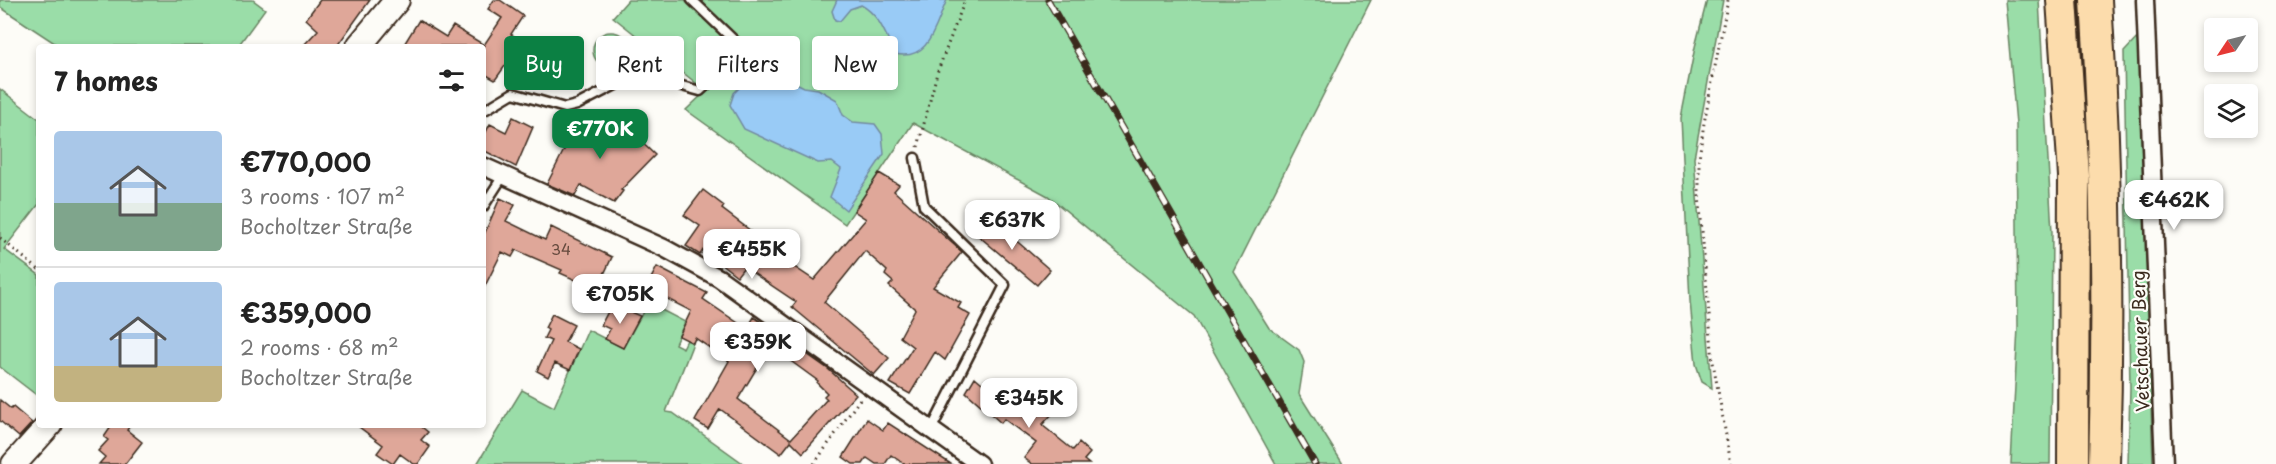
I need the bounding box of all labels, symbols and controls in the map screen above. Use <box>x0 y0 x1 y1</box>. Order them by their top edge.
north arrow <box>2204 18 2258 72</box>
map controls <box>2204 18 2258 138</box>
chip: Buy <box>504 36 584 90</box>
chip: Rent <box>596 36 684 90</box>
chip: Filters <box>696 36 800 90</box>
chip: New <box>812 36 898 90</box>
text: 7 homes <box>54 61 158 100</box>
icon: filters <box>435 64 468 97</box>
button: layers <box>2204 84 2258 138</box>
pin: €770K <box>558 109 642 160</box>
text: €770K <box>566 113 634 143</box>
text: €770,000 <box>240 142 371 181</box>
icon: home <box>102 155 174 227</box>
pin: €462K <box>2132 180 2216 231</box>
text: 3 rooms · 107 m² <box>240 181 405 211</box>
text: €462K <box>2138 184 2210 214</box>
pin: €637K <box>970 200 1054 251</box>
text: €637K <box>979 204 1045 234</box>
text: Bocholtzer Straße <box>240 211 413 241</box>
pin: €455K <box>710 229 794 280</box>
text: €455K <box>717 233 787 263</box>
house number: 34 <box>551 237 571 260</box>
street label: Vetschauer Berg <box>2124 270 2155 412</box>
pin: €705K <box>578 274 662 325</box>
text: €705K <box>586 278 654 308</box>
text: €359,000 <box>240 293 371 332</box>
icon: home <box>102 306 174 378</box>
pin: €359K <box>716 322 800 373</box>
text: €359K <box>724 326 792 356</box>
text: 2 rooms · 68 m² <box>240 332 399 362</box>
text: Bocholtzer Straße <box>240 362 413 392</box>
pin: €345K <box>987 378 1071 429</box>
text: €345K <box>994 382 1064 412</box>

